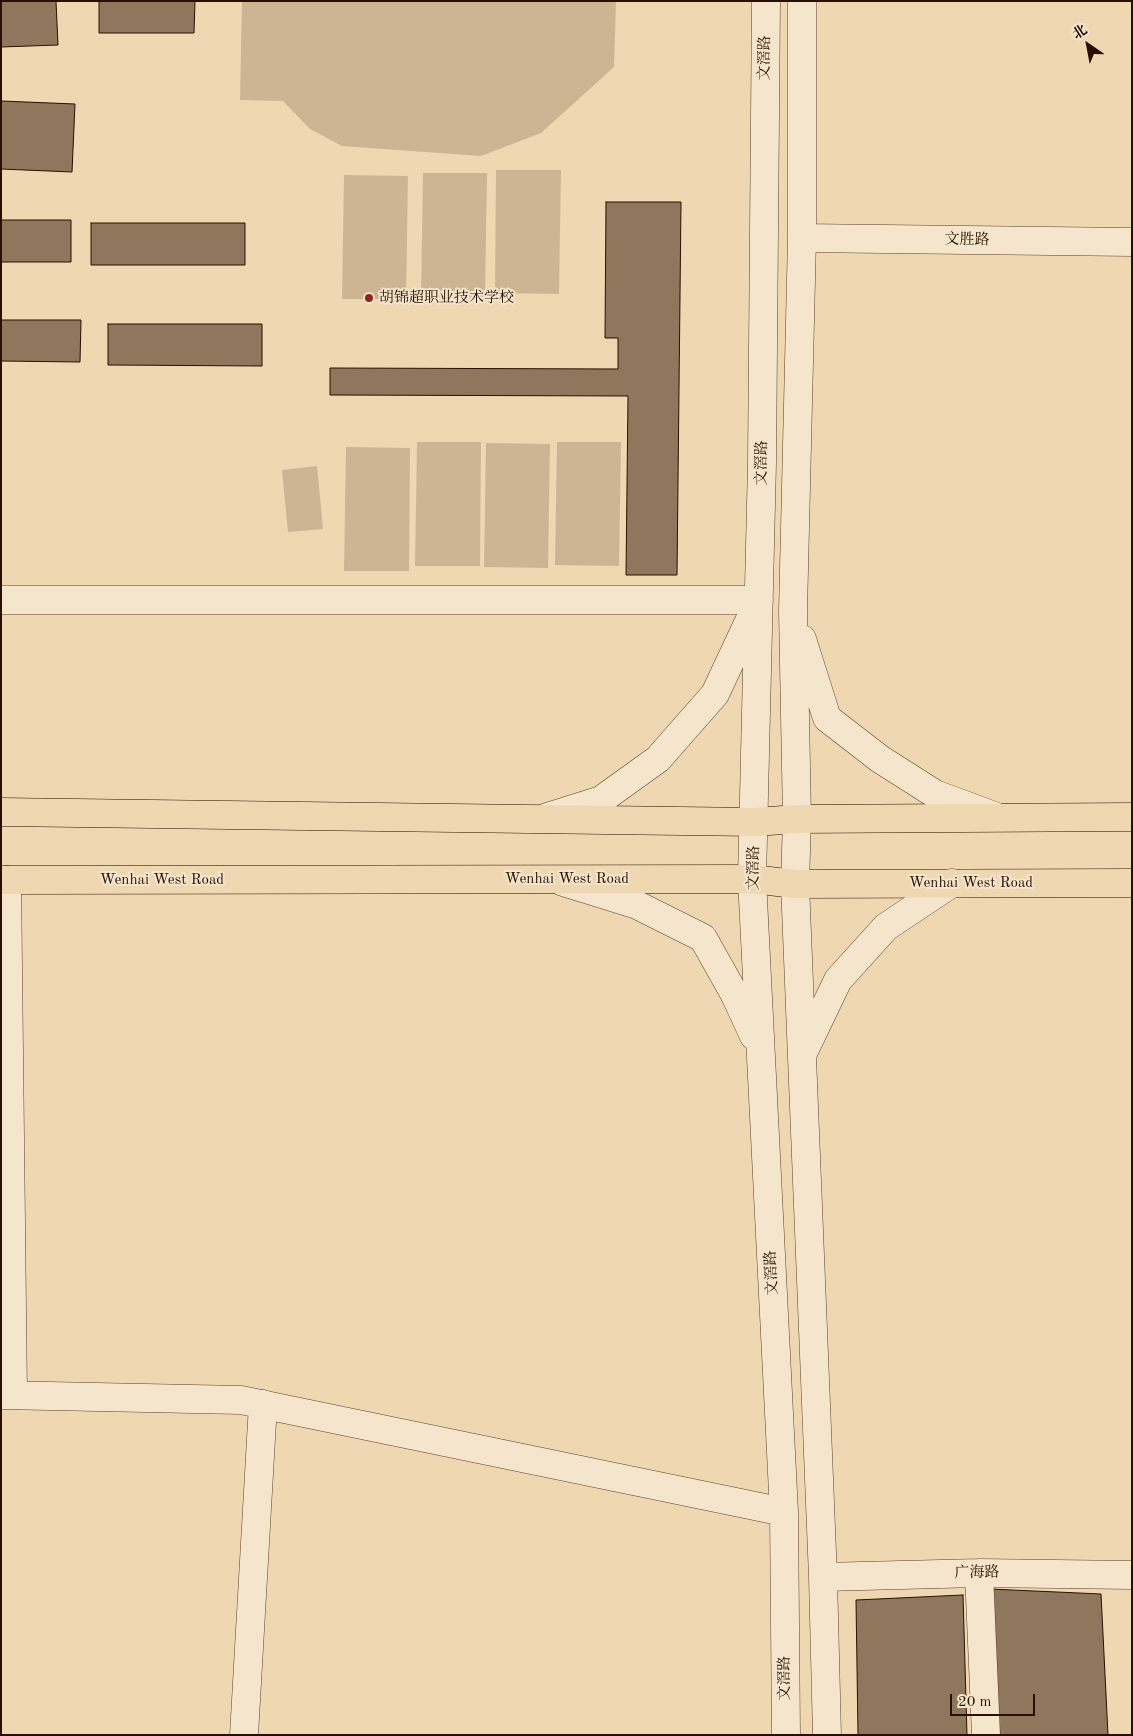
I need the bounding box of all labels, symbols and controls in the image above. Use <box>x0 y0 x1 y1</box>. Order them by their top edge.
north arrow <box>1063 20 1113 70</box>
text: 北 <box>1070 23 1090 42</box>
street label: 文滘路 <box>756 35 774 81</box>
street label: 文胜路 <box>944 231 990 249</box>
place label: 胡锦超职业技术学校 <box>379 289 514 307</box>
marker: 胡锦超职业技术学校 <box>363 292 375 304</box>
street label: 文滘路 <box>753 440 771 486</box>
street label: 文滘路 <box>745 845 763 891</box>
street label: Wenhai West Road <box>505 870 629 888</box>
street label: Wenhai West Road <box>100 871 224 889</box>
street label: Wenhai West Road <box>909 874 1033 892</box>
street label: 文滘路 <box>762 1250 782 1296</box>
street label: 广海路 <box>954 1564 1000 1582</box>
street label: 文滘路 <box>776 1656 794 1700</box>
scale bar <box>953 1684 1038 1716</box>
text: 20 m <box>958 1695 992 1710</box>

